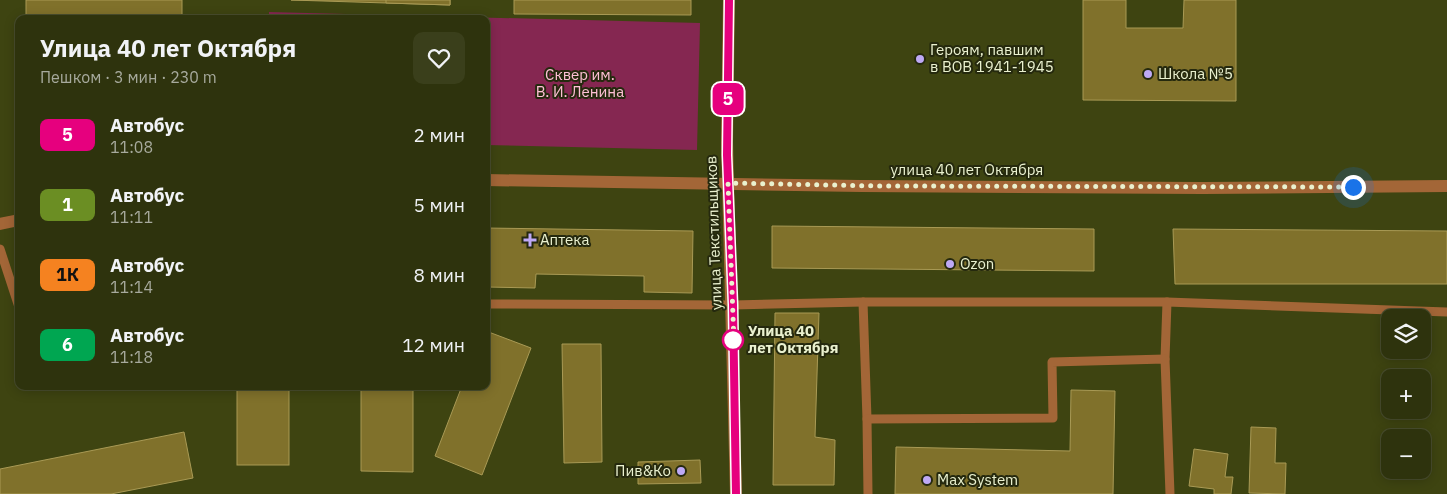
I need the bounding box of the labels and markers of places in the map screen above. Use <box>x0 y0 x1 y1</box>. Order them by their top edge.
place label: Героям, павшим в ВОВ 1941-1945 <box>930 40 1054 76</box>
marker: Героям, павшим в ВОВ 1941-1945 <box>914 53 926 65</box>
place label: Школа №5 <box>1158 64 1233 83</box>
marker: Школа №5 <box>1142 68 1154 80</box>
place label: Аптека <box>540 230 589 249</box>
marker: Аптека <box>524 234 536 246</box>
place label: Ozon <box>960 254 994 273</box>
marker: Ozon <box>944 258 956 270</box>
place label: Улица 40 лет Октября <box>748 321 839 357</box>
marker: Улица 40 лет Октября <box>722 329 744 351</box>
place label: Пив&Ко <box>615 461 671 480</box>
marker: Пив&Ко <box>675 465 687 477</box>
place label: Max System <box>937 470 1018 489</box>
marker: Max System <box>921 474 933 486</box>

